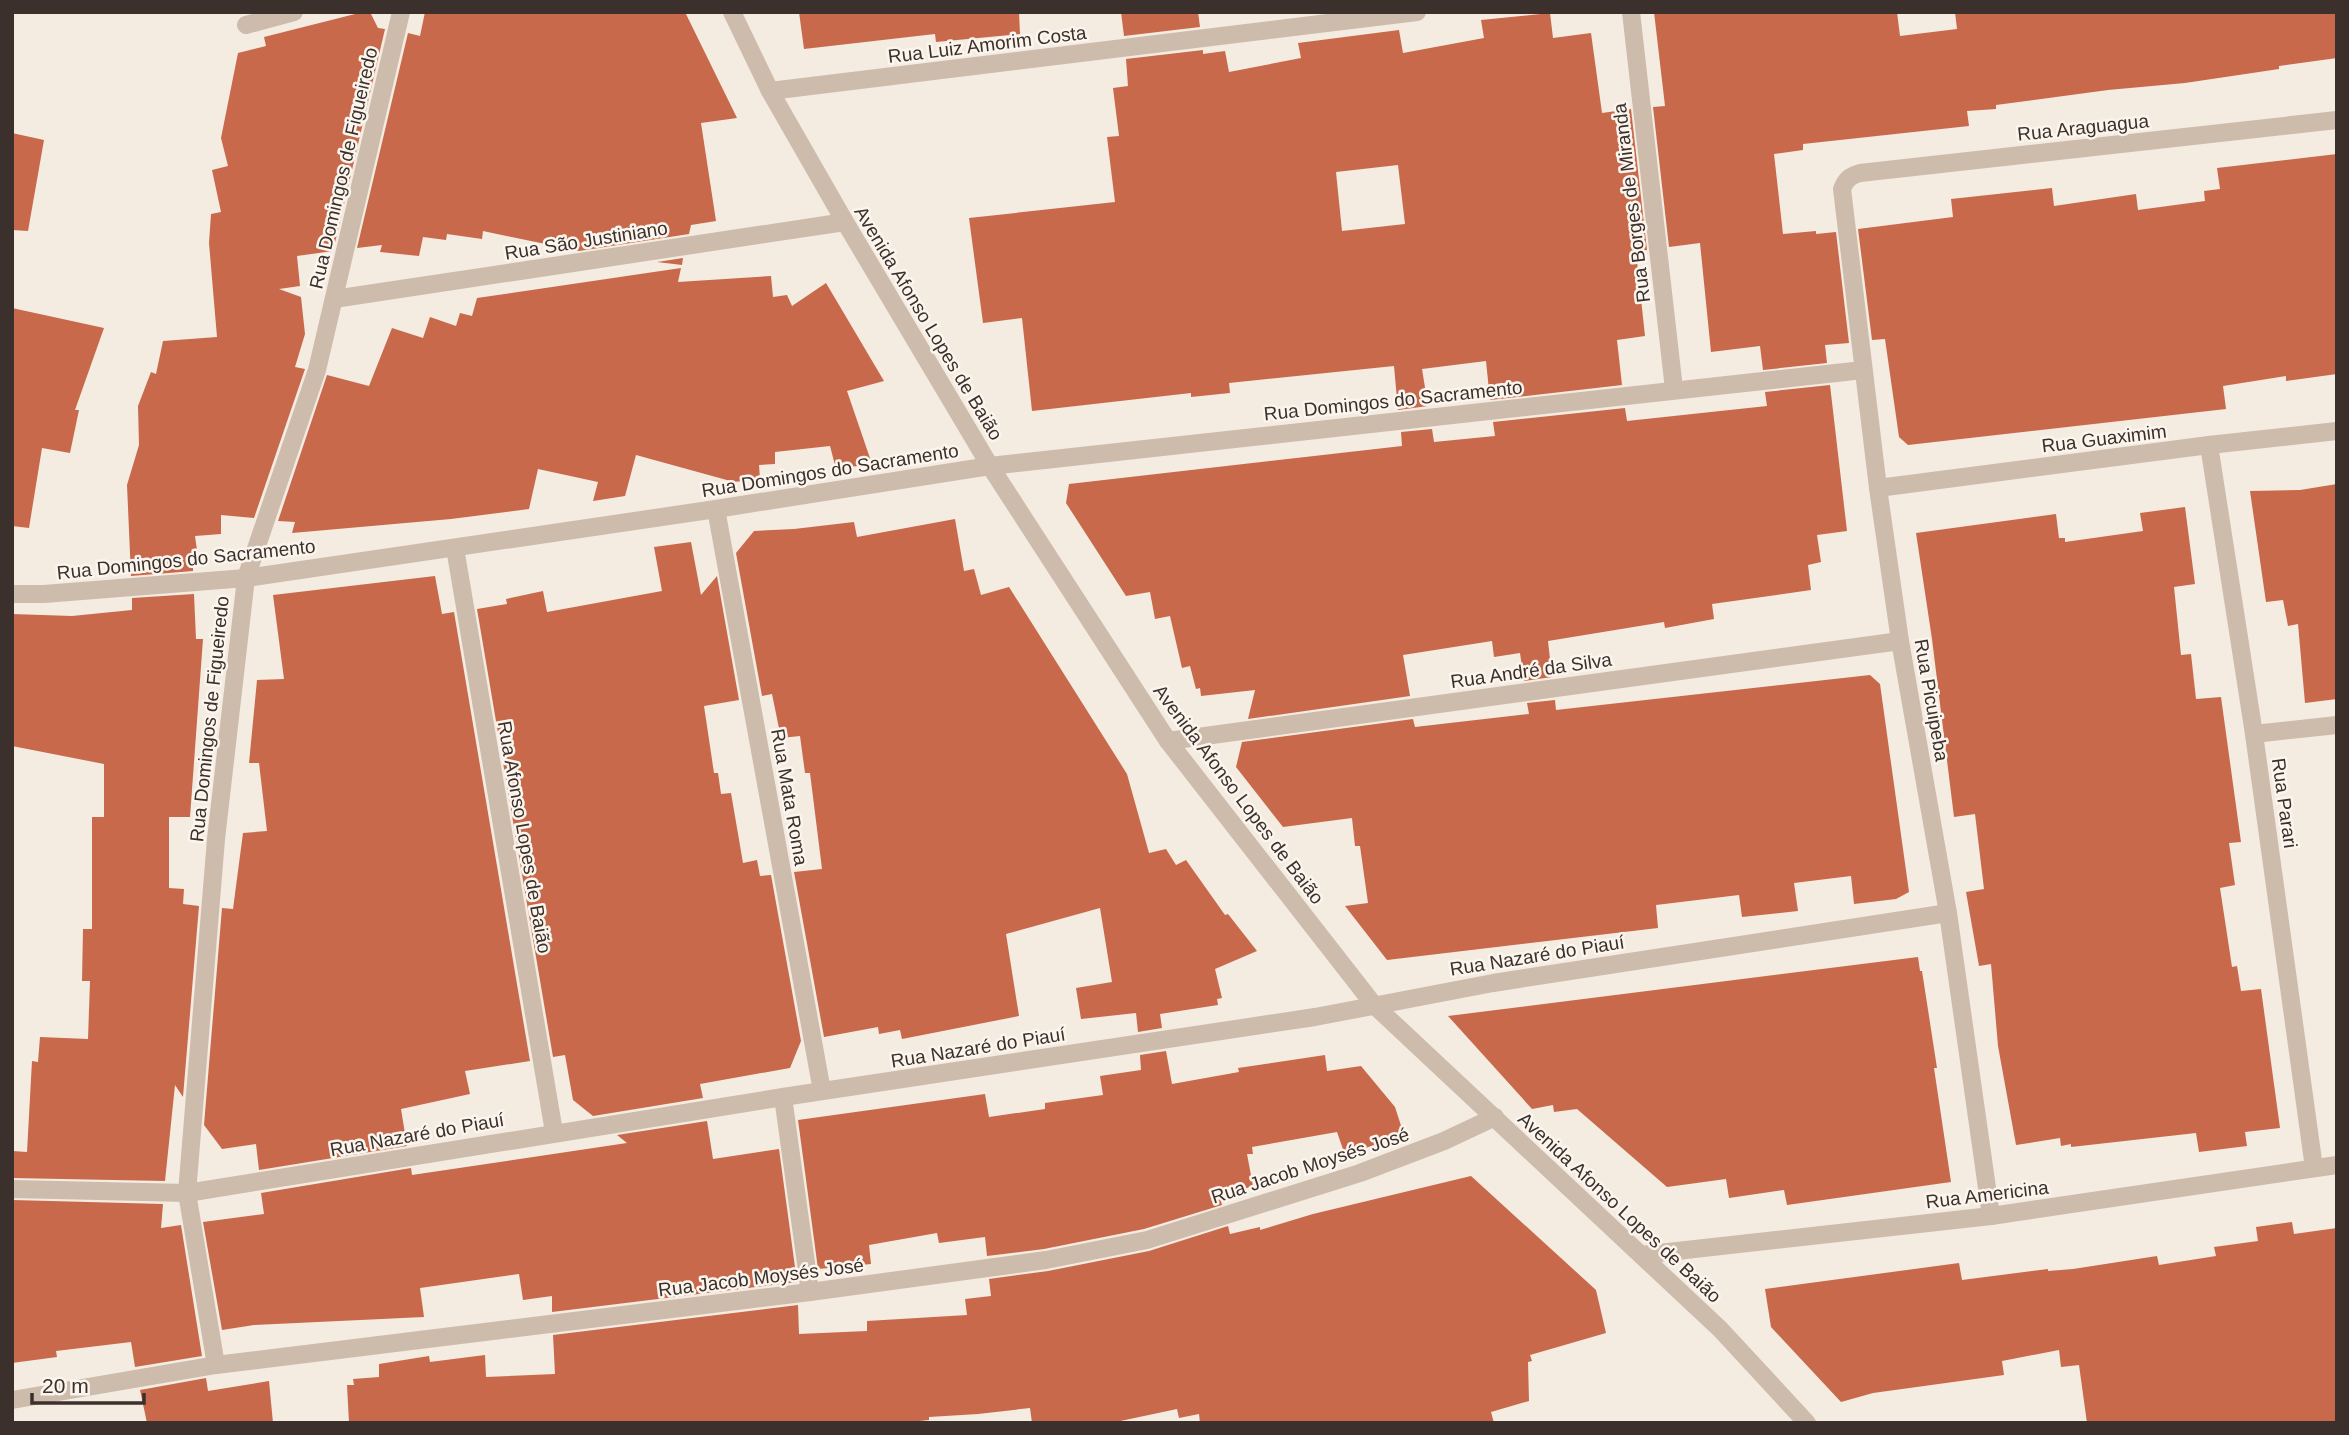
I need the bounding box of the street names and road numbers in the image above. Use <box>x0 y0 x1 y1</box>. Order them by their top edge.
street label: Rua Luiz Amorim Costa <box>887 22 1088 67</box>
street label: Rua Domingos de Figueiredo <box>305 45 382 291</box>
street label: Rua Borges de Miranda <box>1609 102 1654 304</box>
street label: Rua Araguagua <box>2016 110 2150 145</box>
street label: Avenida Afonso Lopes de Baião <box>850 203 1007 444</box>
street label: Rua São Justiniano <box>503 217 669 264</box>
street label: Rua Domingos do Sacramento <box>1263 376 1523 425</box>
street label: Rua Guaximim <box>2040 420 2168 457</box>
street label: Rua Domingos do Sacramento <box>700 440 960 501</box>
street label: Rua Domingos do Sacramento <box>56 535 316 584</box>
street label: Rua Domingos de Figueiredo <box>186 595 233 843</box>
street label: Rua Picuipeba <box>1910 637 1953 763</box>
street label: Rua André da Silva <box>1449 649 1613 692</box>
street label: Avenida Afonso Lopes de Baião <box>1149 681 1328 908</box>
street label: Rua Afonso Lopes de Baião <box>494 719 555 955</box>
street label: Rua Mata Roma <box>767 727 812 867</box>
street label: Rua Parari <box>2268 757 2301 850</box>
street label: Rua Nazaré do Piauí <box>1448 931 1627 980</box>
street label: Rua Nazaré do Piauí <box>889 1023 1068 1072</box>
street label: Avenida Afonso Lopes de Baião <box>1514 1108 1725 1307</box>
street label: Rua Nazaré do Piauí <box>328 1109 506 1160</box>
street label: Rua Jacob Moysés José <box>1208 1124 1412 1207</box>
street label: Rua Americina <box>1924 1176 2050 1212</box>
street label: Rua Jacob Moysés José <box>657 1254 865 1301</box>

